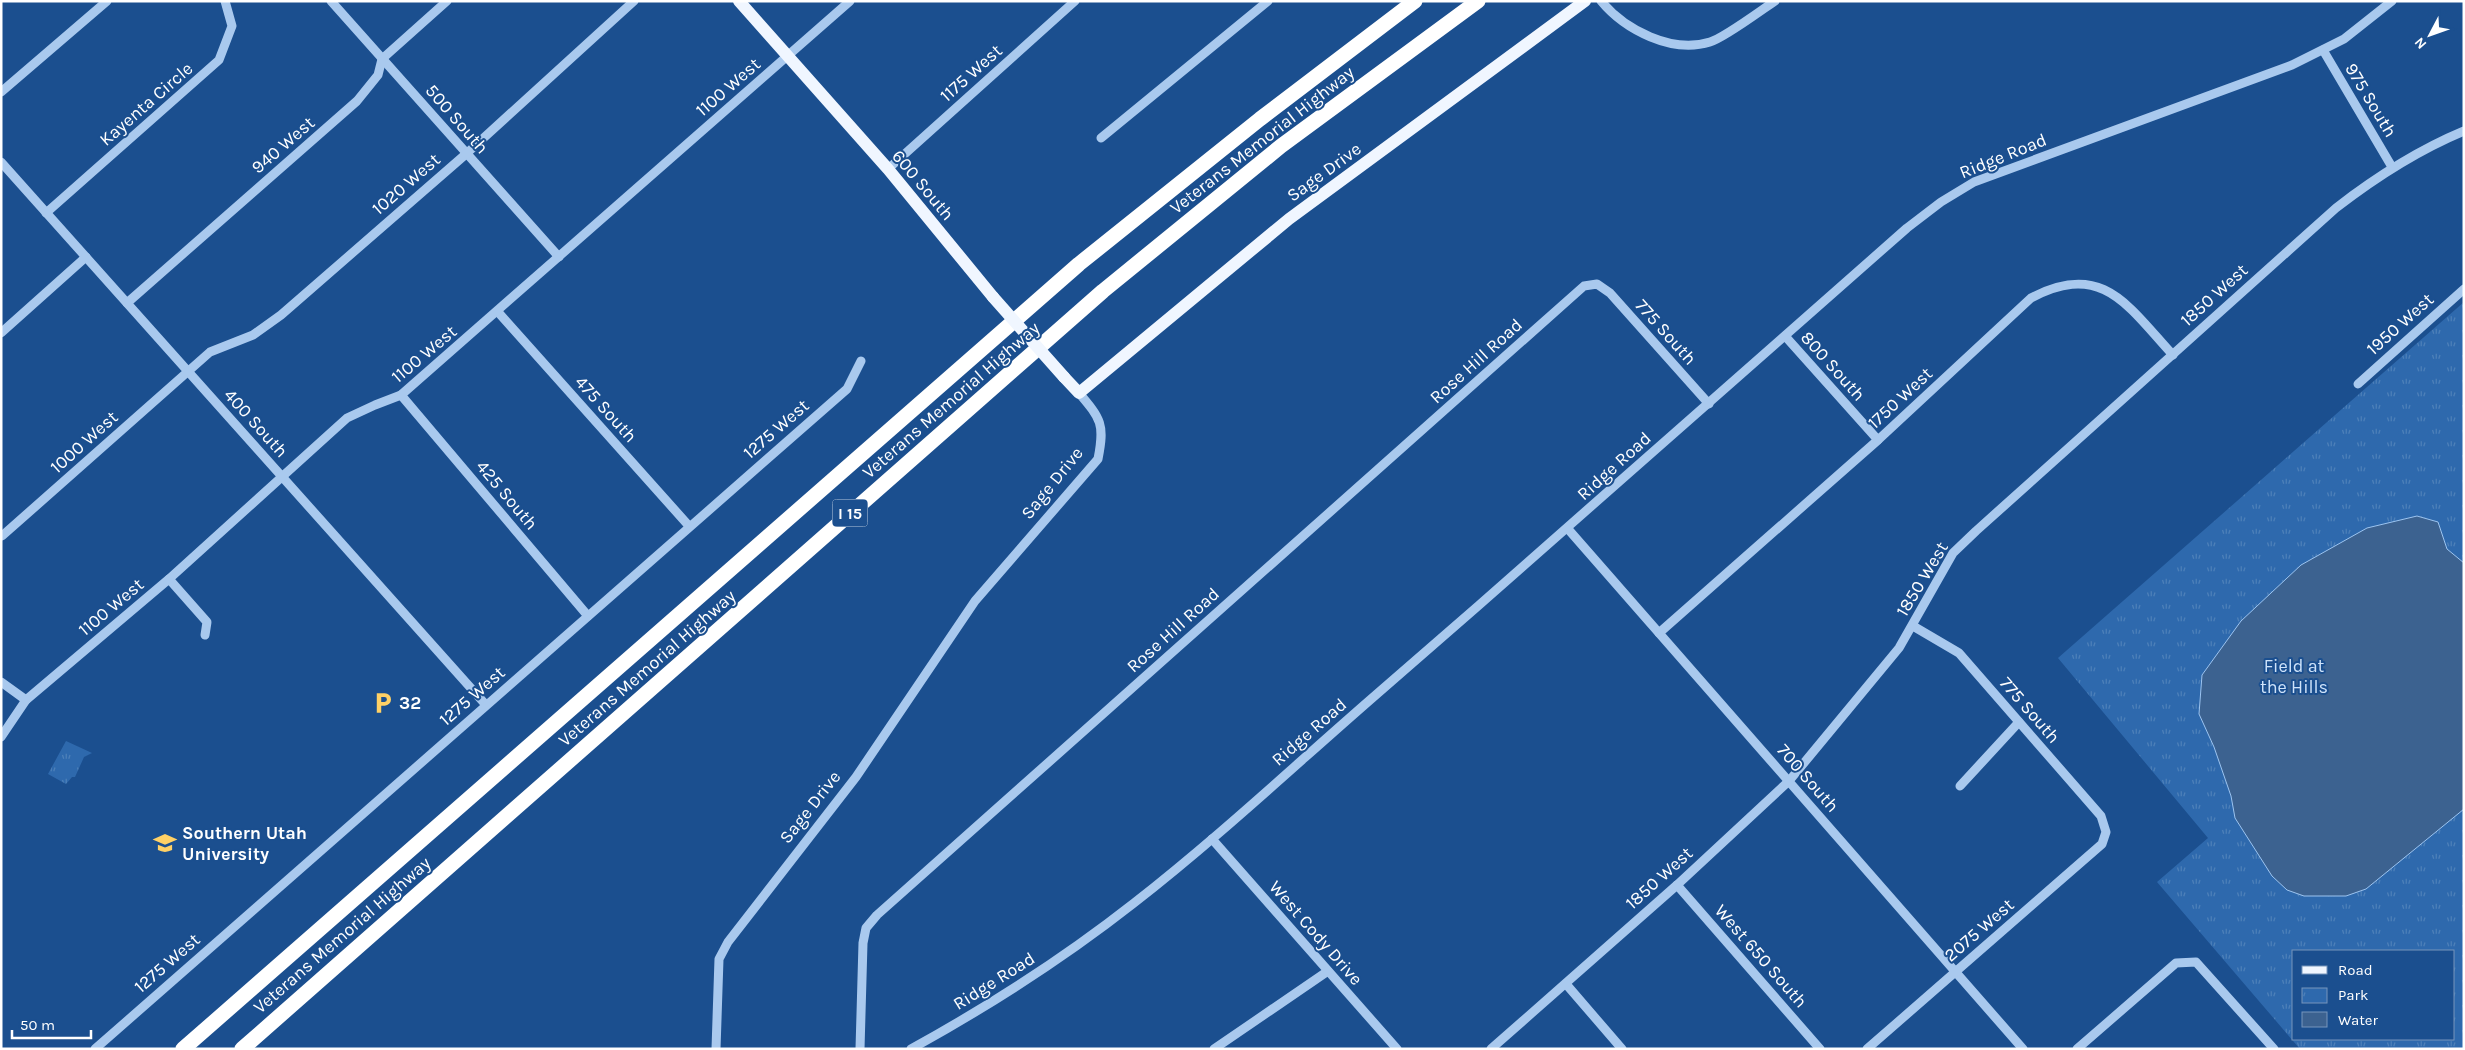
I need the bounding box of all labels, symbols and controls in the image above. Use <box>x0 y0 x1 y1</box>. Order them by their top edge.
north arrow <box>2405 10 2455 60</box>
text: N <box>2411 34 2430 53</box>
street label: 1175 West <box>935 39 1007 107</box>
street label: 1100 West <box>691 53 765 121</box>
street label: Kayenta Circle <box>95 57 197 151</box>
street label: 975 South <box>2340 59 2402 141</box>
street label: Veterans Memorial Highway <box>1165 61 1359 219</box>
street label: 500 South <box>421 80 493 158</box>
street label: 940 West <box>247 111 319 178</box>
street label: Ridge Road <box>1956 129 2050 183</box>
street label: Sage Drive <box>1283 138 1365 206</box>
street label: 600 South <box>887 145 959 225</box>
street label: 1020 West <box>367 148 445 220</box>
street label: 1850 West <box>2176 259 2252 331</box>
street label: 1950 West <box>2362 288 2438 360</box>
street label: 775 South <box>1631 295 1701 369</box>
street label: Rose Hill Road <box>1425 314 1527 408</box>
street label: Veterans Memorial Highway <box>858 317 1045 483</box>
street label: 1100 West <box>387 320 461 388</box>
street label: 800 South <box>1796 327 1870 405</box>
street label: 1750 West <box>1863 362 1937 434</box>
street label: 475 South <box>570 371 642 447</box>
street label: 400 South <box>219 384 293 462</box>
street label: 1275 West <box>738 394 814 464</box>
street label: 1000 West <box>46 406 122 478</box>
street label: Ridge Road <box>1572 427 1656 505</box>
street label: Sage Drive <box>1016 442 1088 524</box>
street label: 425 South <box>472 456 542 534</box>
road number: I 15 <box>832 499 868 526</box>
street label: 1850 West <box>1891 538 1953 620</box>
street label: 1100 West <box>74 573 148 641</box>
street label: Rose Hill Road <box>1122 583 1224 677</box>
street label: Veterans Memorial Highway <box>554 585 741 751</box>
park label: Field at the Hills <box>2260 655 2328 698</box>
street label: 1275 West <box>434 661 510 731</box>
street label: 775 South <box>1995 672 2065 748</box>
parking icon: 32 <box>370 690 396 716</box>
place label: 32 <box>399 692 421 714</box>
street label: Ridge Road <box>1267 693 1351 771</box>
street label: 700 South <box>1772 739 1844 817</box>
street label: Sage Drive <box>775 766 845 848</box>
place label: Southern Utah University <box>182 822 307 865</box>
school or university icon: Southern Utah University <box>152 830 178 856</box>
street label: 1850 West <box>1621 842 1697 914</box>
street label: Veterans Memorial Highway <box>249 852 436 1018</box>
street label: West Cody Drive <box>1265 876 1367 990</box>
street label: 2075 West <box>1940 894 2018 966</box>
street label: West 650 South <box>1710 900 1812 1012</box>
street label: 1275 West <box>129 928 205 998</box>
street label: Ridge Road <box>949 947 1039 1015</box>
legend <box>2292 950 2455 1040</box>
text: Road <box>2338 961 2373 979</box>
text: Park <box>2338 986 2368 1004</box>
scale bar <box>12 1008 91 1040</box>
text: Water <box>2338 1011 2379 1029</box>
text: 50 m <box>20 1016 55 1034</box>

